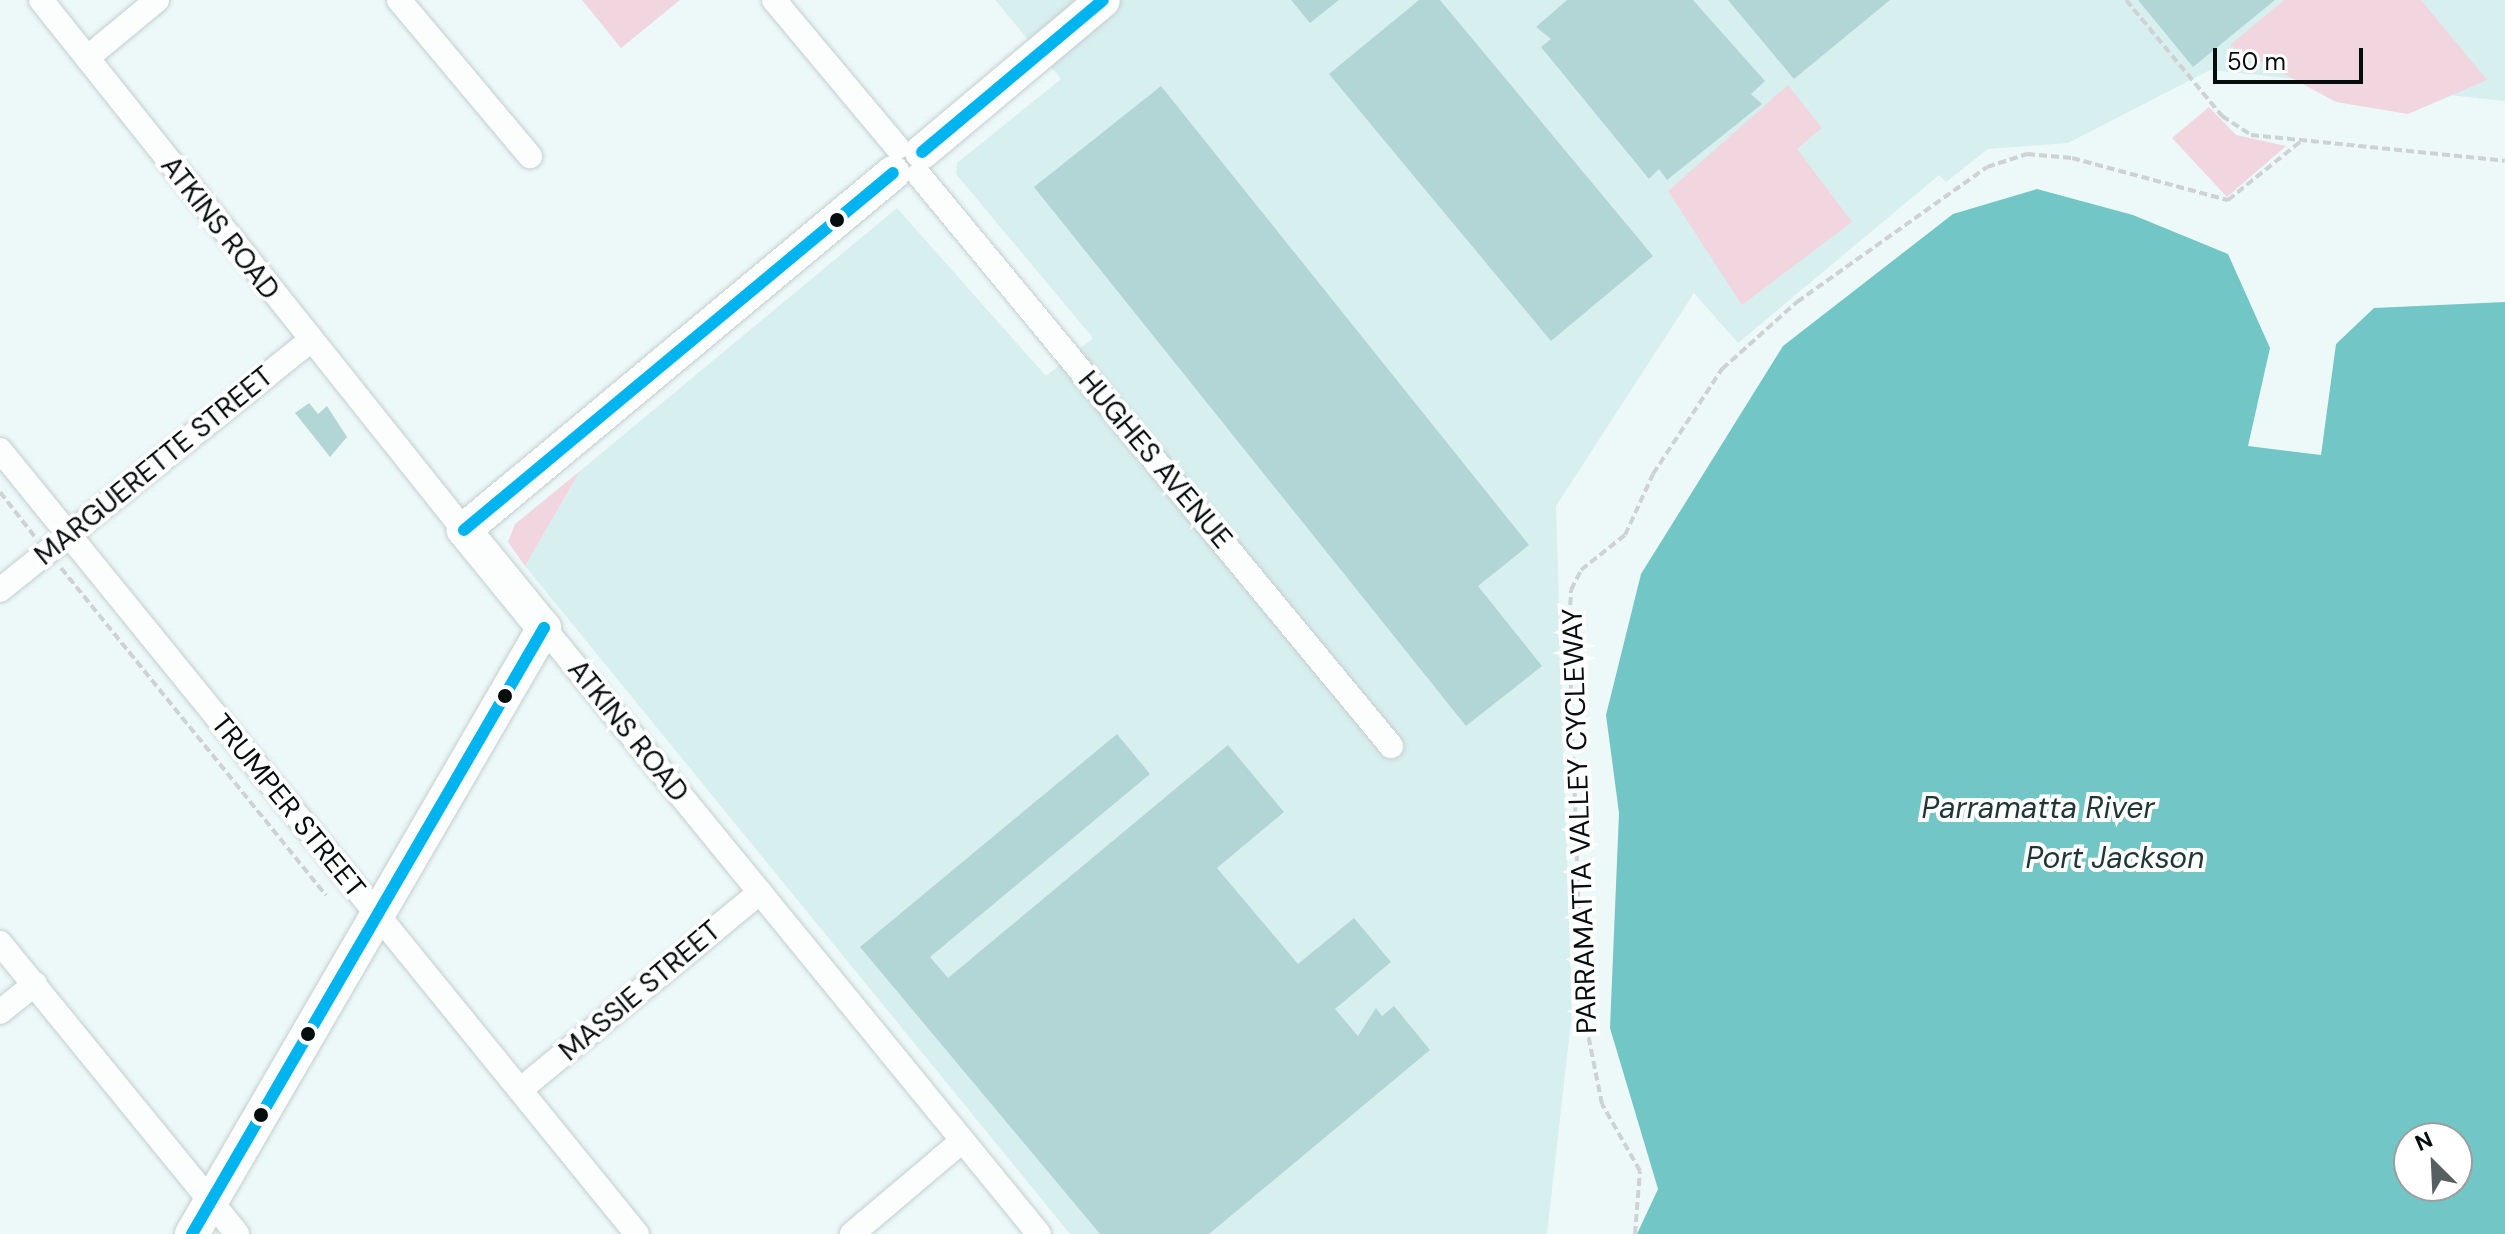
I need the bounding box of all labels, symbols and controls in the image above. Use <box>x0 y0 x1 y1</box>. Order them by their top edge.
scale bar <box>2217 32 2367 82</box>
text: 50 m <box>2227 46 2286 77</box>
street label: ATKINS ROAD <box>154 150 286 306</box>
unlabelled marker <box>829 212 845 228</box>
street label: MARGUERETTE STREET <box>28 360 280 572</box>
street label: HUGHES AVENUE <box>1071 364 1239 556</box>
street label: PARRAMATTA VALLEY CYCLEWAY <box>1556 608 1604 1034</box>
street label: ATKINS ROAD <box>561 653 695 809</box>
unlabelled marker <box>497 688 513 704</box>
street label: TRUMPER STREET <box>204 708 372 904</box>
water label: Parramatta River <box>1921 790 2155 826</box>
water label: Port Jackson <box>2026 840 2204 876</box>
street label: MASSIE STREET <box>553 914 727 1068</box>
unlabelled marker <box>300 1026 316 1042</box>
unlabelled marker <box>253 1107 269 1123</box>
north arrow <box>2393 1122 2473 1202</box>
text: N <box>2411 1125 2437 1158</box>

